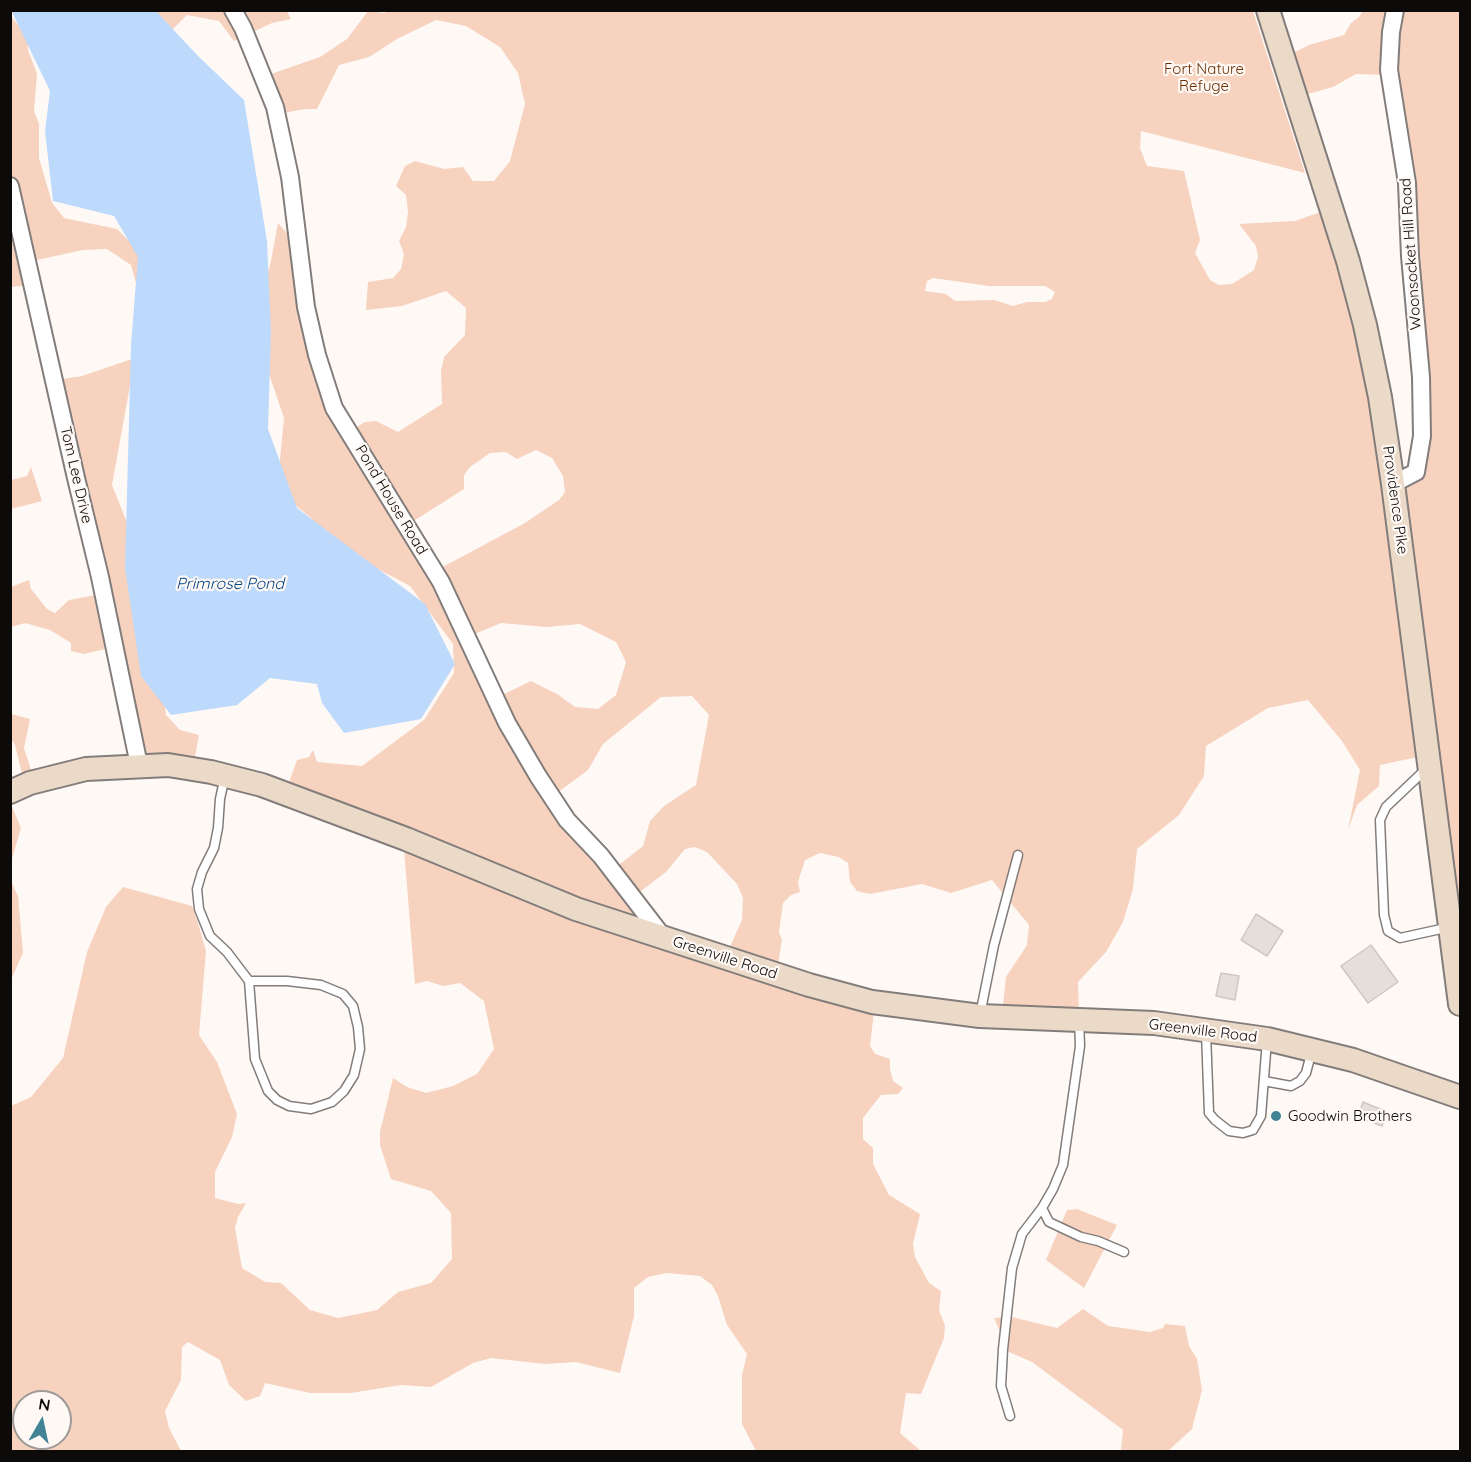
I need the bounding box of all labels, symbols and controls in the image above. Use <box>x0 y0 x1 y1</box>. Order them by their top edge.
park label: Fort Nature Refuge <box>1164 60 1244 95</box>
street label: Woonsocket Hill Road <box>1397 177 1425 331</box>
street label: Tom Lee Drive <box>56 425 96 525</box>
street label: Pond House Road <box>351 442 431 558</box>
street label: Providence Pike <box>1378 445 1412 555</box>
water label: Primrose Pond <box>176 574 284 594</box>
street label: Greenville Road <box>670 933 780 983</box>
street label: Greenville Road <box>1148 1015 1258 1047</box>
place label: Goodwin Brothers <box>1288 1107 1412 1125</box>
marker: Goodwin Brothers <box>1269 1109 1283 1123</box>
north arrow <box>12 1390 72 1450</box>
text: N <box>37 1393 52 1415</box>

